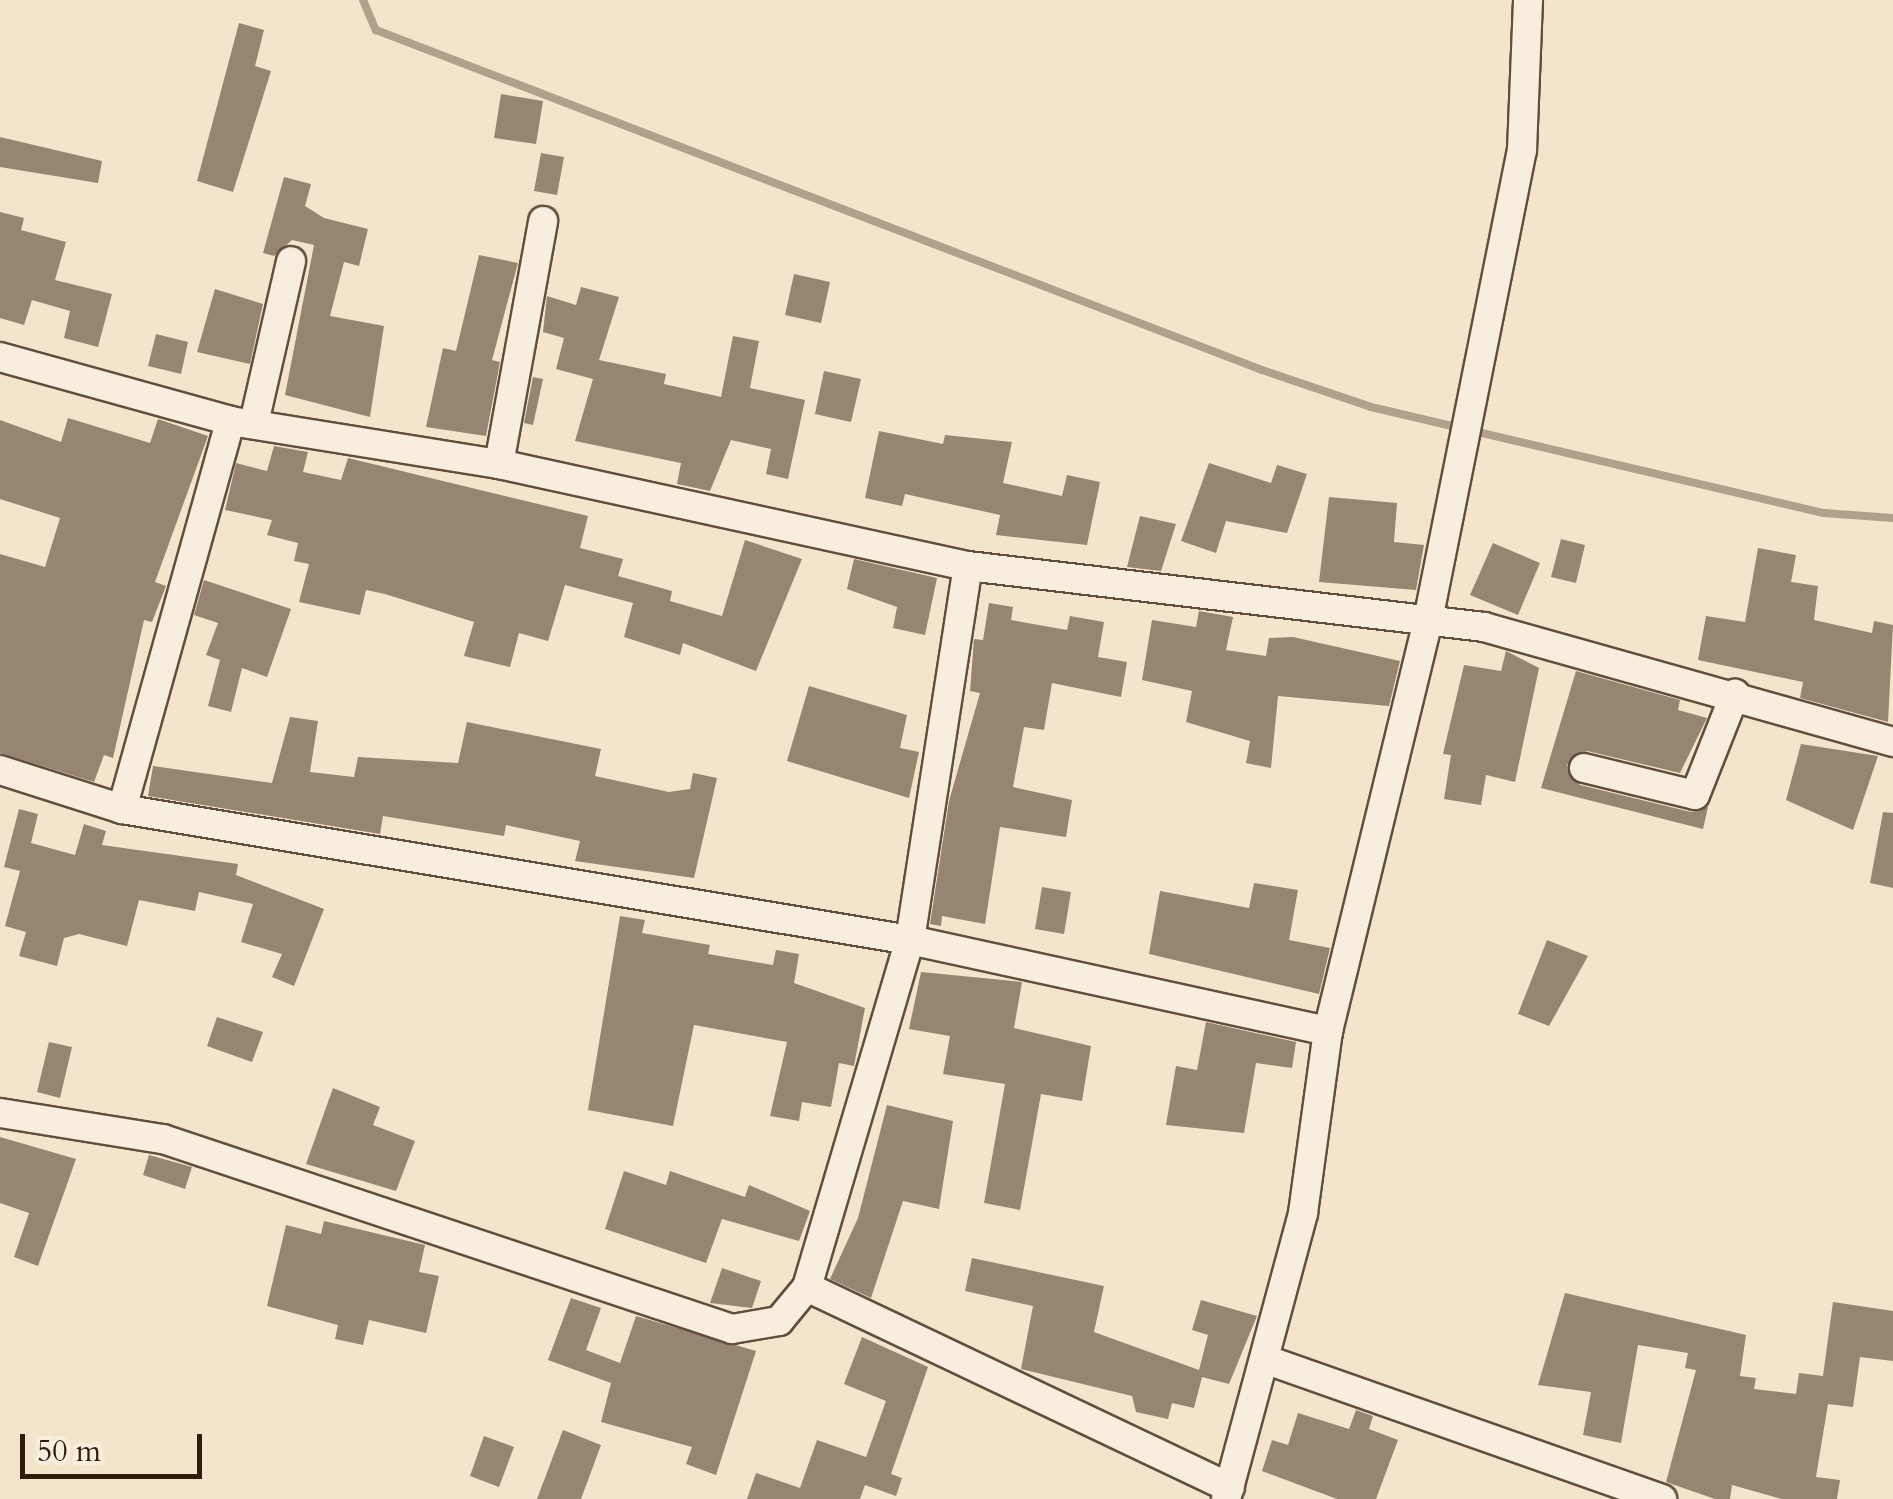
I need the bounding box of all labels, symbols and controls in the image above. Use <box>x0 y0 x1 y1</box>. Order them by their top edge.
scale bar <box>25 1414 208 1476</box>
text: 50 m <box>37 1431 101 1472</box>

